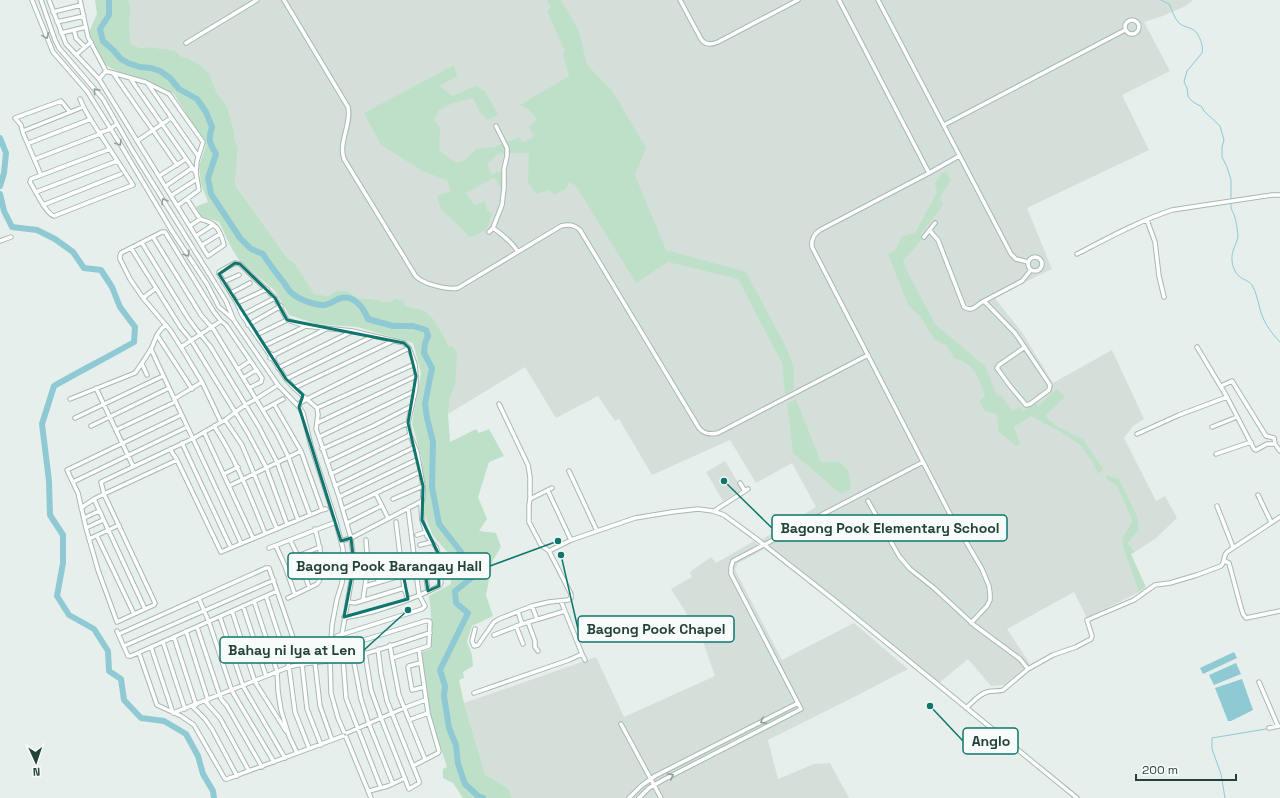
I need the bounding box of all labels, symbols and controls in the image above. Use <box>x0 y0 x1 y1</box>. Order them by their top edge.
one-way arrow <box>42 33 50 40</box>
one-way arrow <box>93 88 100 96</box>
one-way arrow <box>115 139 122 146</box>
one-way arrow <box>162 198 169 205</box>
one-way arrow <box>182 250 190 257</box>
callout: Bagong Pook Elementary School <box>772 515 1007 541</box>
text: Bagong Pook Elementary School <box>780 519 1000 537</box>
callout: Bagong Pook Barangay Hall <box>288 553 490 579</box>
text: Bagong Pook Barangay Hall <box>296 557 482 575</box>
callout: Bagong Pook Chapel <box>578 616 734 642</box>
text: Bagong Pook Chapel <box>586 620 726 638</box>
callout: Bahay ni Iya at Len <box>220 637 364 663</box>
text: Bahay ni Iya at Len <box>228 641 356 659</box>
one-way arrow <box>760 716 767 724</box>
callout: Anglo <box>963 728 1018 754</box>
text: Anglo <box>972 732 1010 750</box>
north arrow <box>16 742 56 782</box>
scale bar <box>1136 756 1236 782</box>
text: 200 m <box>1142 762 1178 778</box>
text: N <box>32 765 41 779</box>
one-way arrow <box>666 773 674 781</box>

